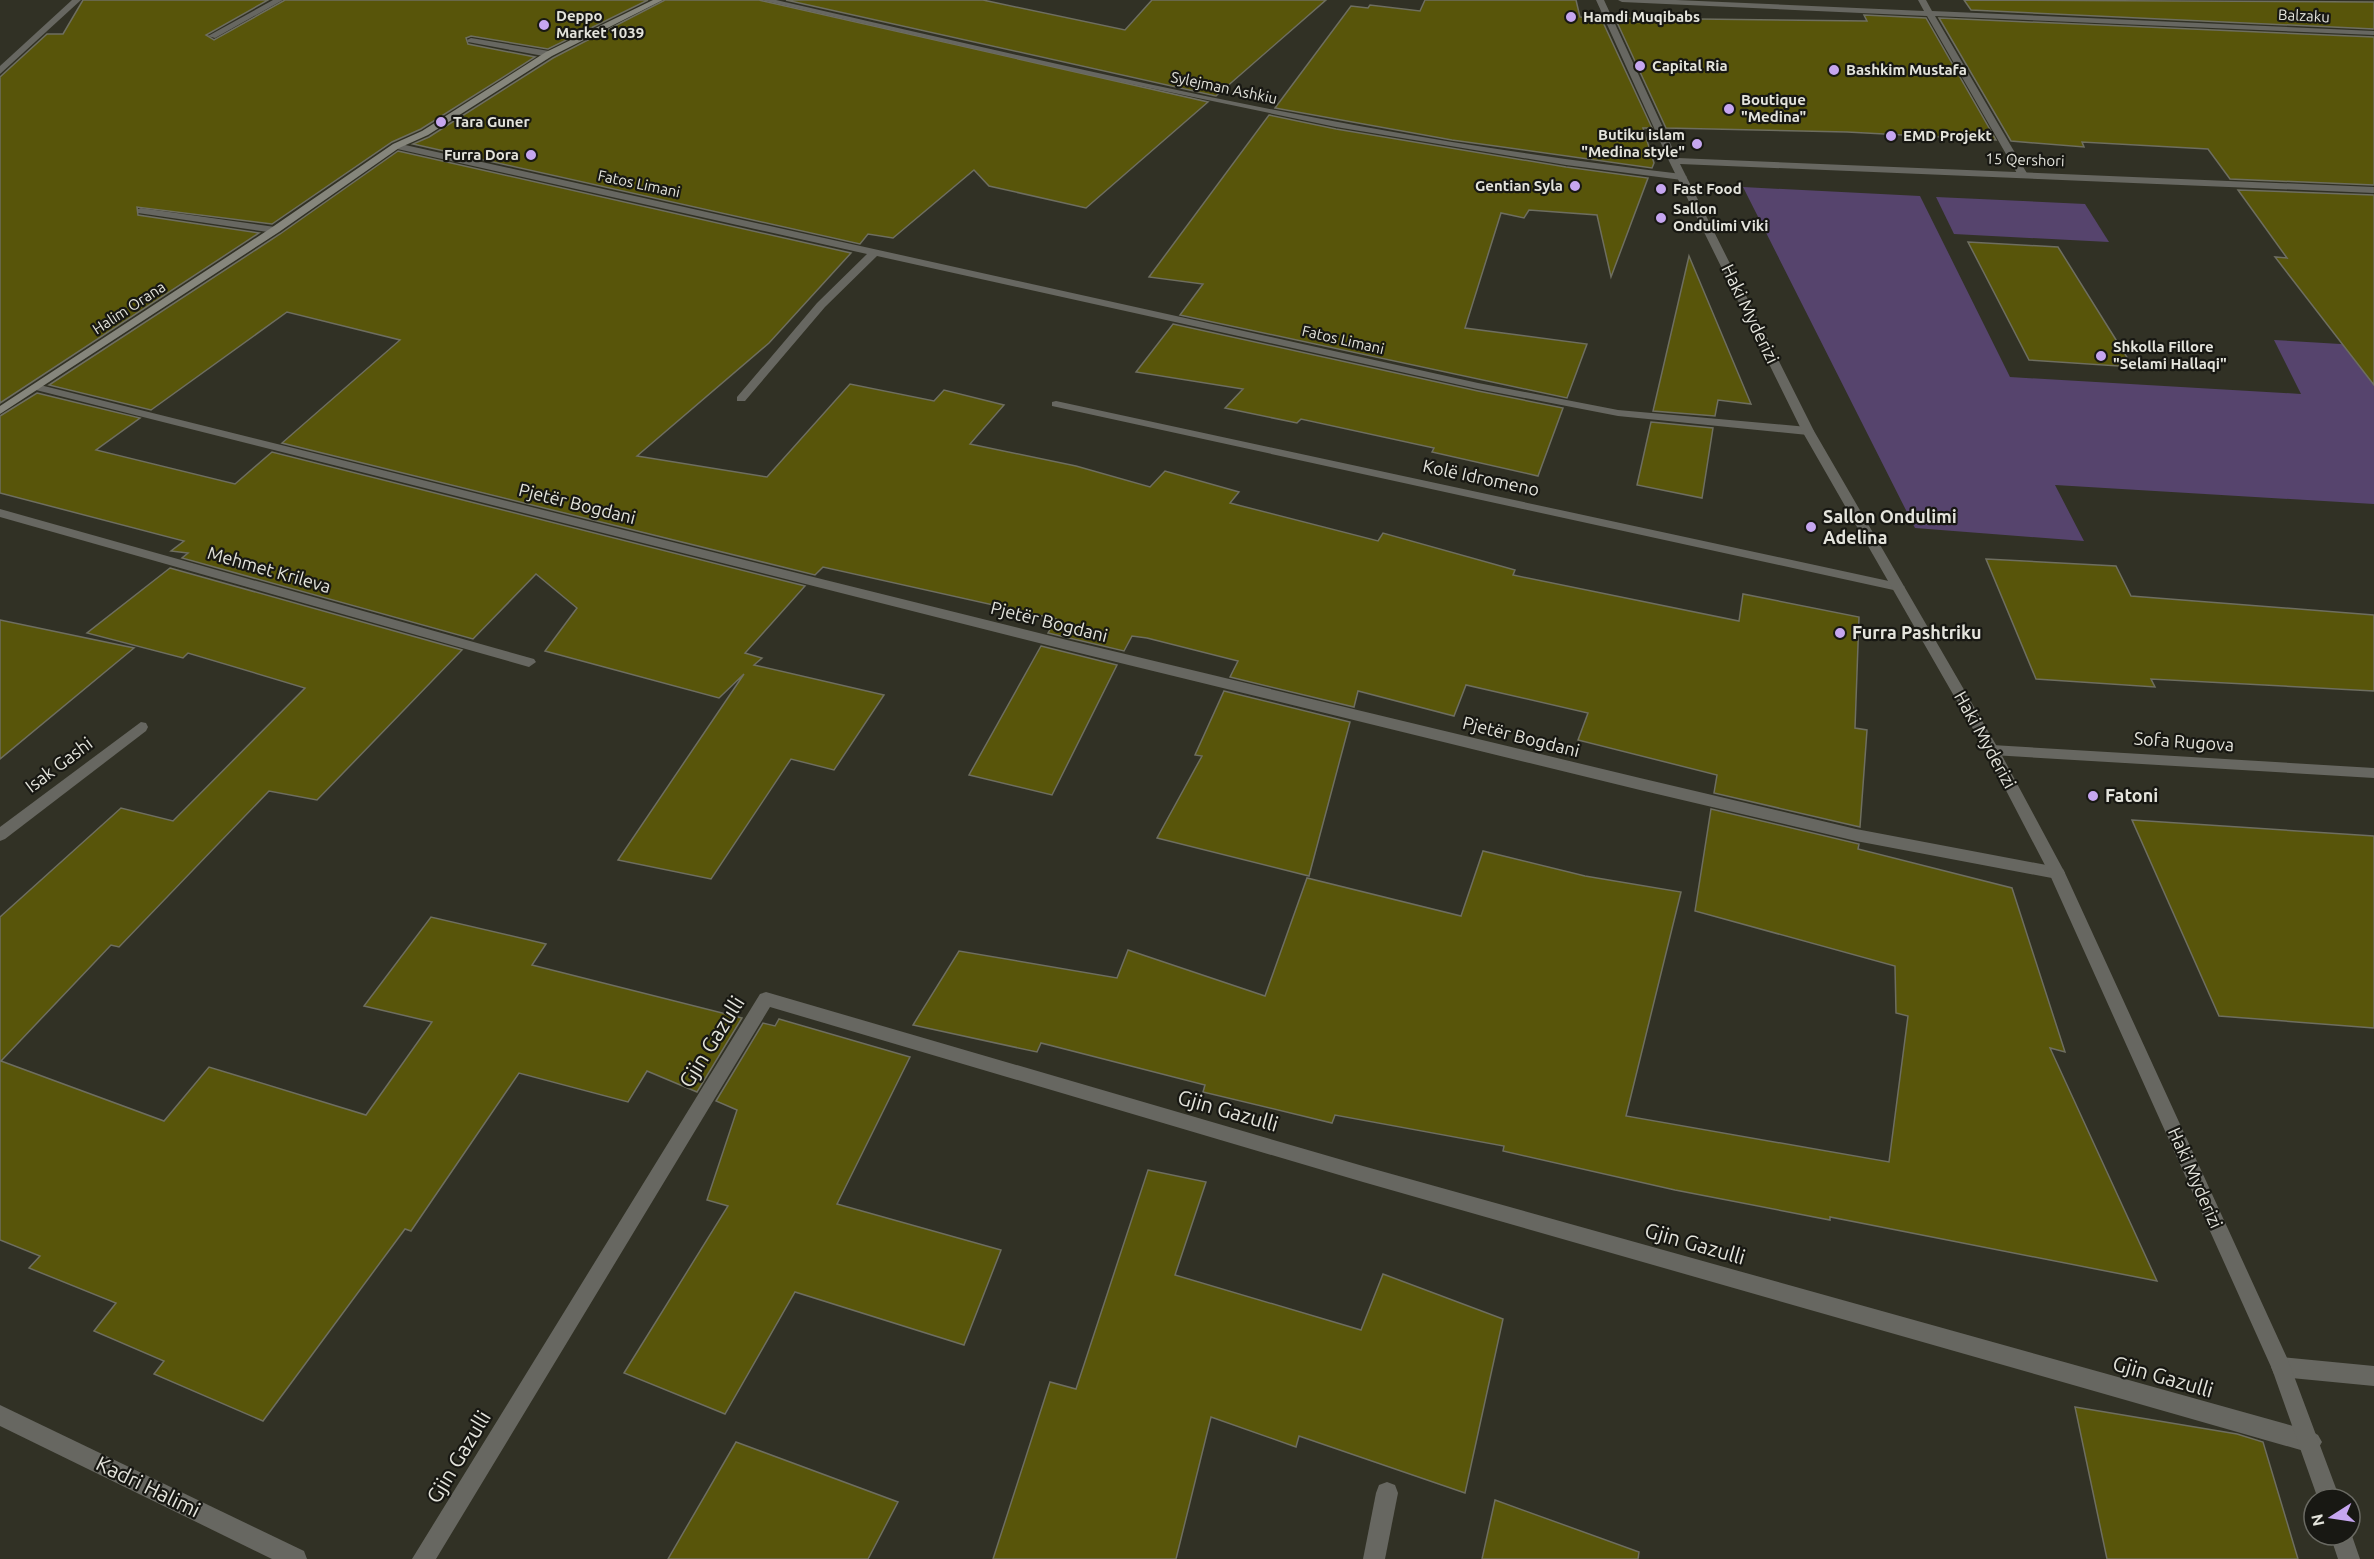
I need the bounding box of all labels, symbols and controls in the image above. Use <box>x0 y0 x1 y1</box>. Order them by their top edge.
street label: Balzaku <box>2278 6 2330 25</box>
place label: Deppo Market 1039 <box>556 7 644 41</box>
place label: Hamdi Muqibabs <box>1583 8 1700 25</box>
marker: Hamdi Muqibabs <box>1564 10 1578 24</box>
marker: Deppo Market 1039 <box>537 18 551 32</box>
place label: Capital Ria <box>1652 57 1728 74</box>
marker: Capital Ria <box>1633 59 1647 73</box>
place label: Bashkim Mustafa <box>1846 61 1967 78</box>
marker: Bashkim Mustafa <box>1827 63 1841 77</box>
street label: Sylejman Ashkiu <box>1169 68 1279 107</box>
place label: Boutique "Medina" <box>1741 91 1806 125</box>
marker: Boutique "Medina" <box>1722 102 1736 116</box>
place label: Tara Guner <box>453 113 530 130</box>
marker: Tara Guner <box>434 115 448 129</box>
place label: Butiku islam "Medina style" <box>1581 126 1685 160</box>
place label: EMD Projekt <box>1903 127 1992 144</box>
marker: EMD Projekt <box>1884 129 1898 143</box>
marker: Butiku islam "Medina style" <box>1690 137 1704 151</box>
place label: Furra Dora <box>444 146 519 163</box>
marker: Furra Dora <box>524 148 538 162</box>
street label: 15 Qershori <box>1985 150 2065 169</box>
street label: Fatos Limani <box>596 166 682 201</box>
place label: Gentian Syla <box>1475 177 1563 194</box>
marker: Gentian Syla <box>1568 179 1582 193</box>
place label: Fast Food <box>1673 180 1742 197</box>
marker: Fast Food <box>1654 182 1668 196</box>
place label: Sallon Ondulimi Viki <box>1673 200 1768 234</box>
marker: Sallon Ondulimi Viki <box>1654 211 1668 225</box>
street label: Haki Myderizi <box>1718 261 1784 366</box>
street label: Halim Orana <box>89 278 168 337</box>
street label: Fatos Limani <box>1300 322 1386 357</box>
place label: Shkolla Fillore "Selami Hallaqi" <box>2113 338 2227 372</box>
marker: Shkolla Fillore "Selami Hallaqi" <box>2094 349 2108 363</box>
street label: Kolë Idromeno <box>1421 455 1541 499</box>
street label: Pjetër Bogdani <box>517 479 638 527</box>
place label: Sallon Ondulimi Adelina <box>1823 506 1957 547</box>
marker: Sallon Ondulimi Adelina <box>1804 520 1818 534</box>
street label: Mehmet Krileva <box>205 542 333 596</box>
street label: Pjetër Bogdani <box>989 597 1110 645</box>
place label: Furra Pashtriku <box>1852 622 1982 642</box>
marker: Furra Pashtriku <box>1833 626 1847 640</box>
street label: Haki Myderizi <box>1951 687 2021 792</box>
street label: Pjetër Bogdani <box>1461 712 1582 760</box>
street label: Sofa Rugova <box>2133 728 2235 754</box>
street label: Isak Gashi <box>21 733 96 796</box>
place label: Fatoni <box>2105 785 2158 805</box>
marker: Fatoni <box>2086 789 2100 803</box>
street label: Gjin Gazulli <box>674 991 749 1092</box>
street label: Gjin Gazulli <box>1175 1084 1281 1136</box>
street label: Haki Myderizi <box>2165 1124 2227 1231</box>
street label: Gjin Gazulli <box>1642 1217 1748 1269</box>
street label: Gjin Gazulli <box>2110 1350 2216 1402</box>
street label: Gjin Gazulli <box>421 1406 495 1507</box>
street label: Kadri Halimi <box>92 1451 204 1522</box>
north arrow <box>2302 1487 2362 1547</box>
text: N <box>2307 1512 2327 1528</box>

